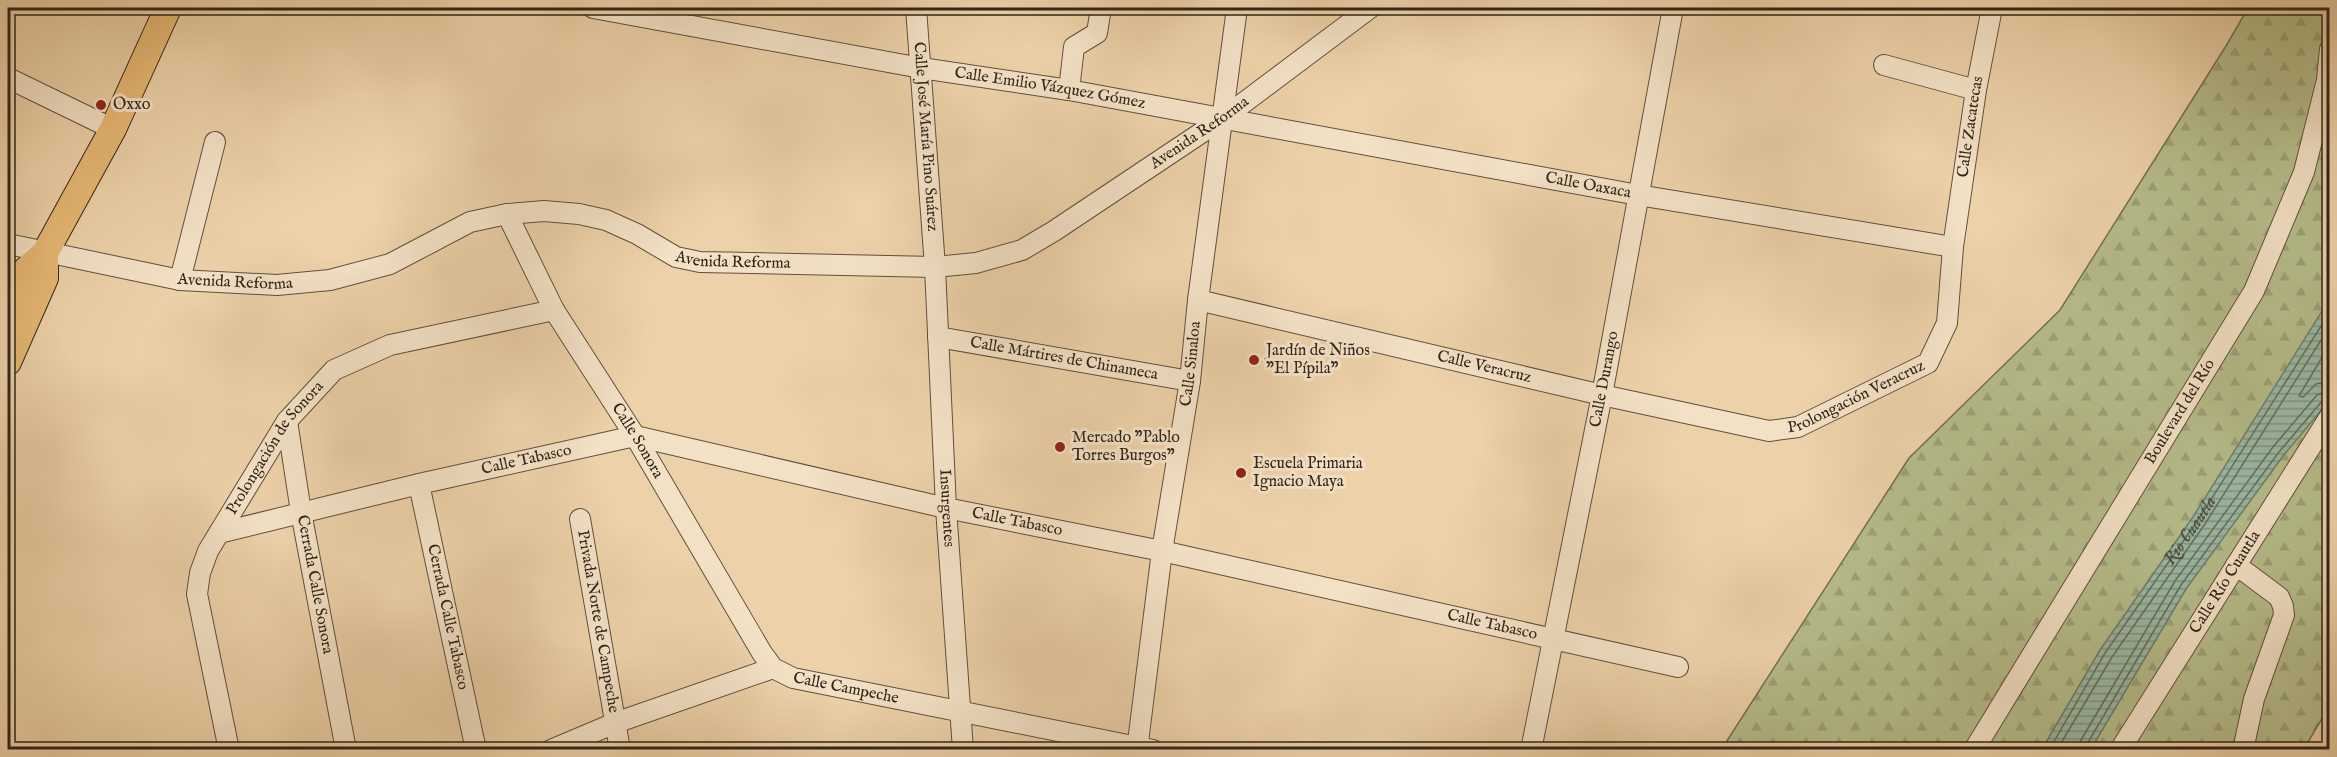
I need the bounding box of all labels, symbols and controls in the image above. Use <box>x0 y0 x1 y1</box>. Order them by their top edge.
street label: Calle José María Pino Suárez <box>909 41 942 232</box>
street label: Calle Emilio Vázquez Gómez <box>953 63 1147 114</box>
street label: Calle Zacatecas <box>1953 74 1989 179</box>
street label: Avenida Reforma <box>1146 92 1253 174</box>
place label: Oxxo <box>113 95 151 115</box>
marker: Oxxo <box>94 98 108 112</box>
street label: Calle Oaxaca <box>1544 168 1633 204</box>
street label: Avenida Reforma <box>673 247 791 274</box>
street label: Avenida Reforma <box>176 270 294 295</box>
street label: Calle Sinaloa <box>1176 320 1206 408</box>
street label: Calle Durango <box>1586 329 1624 429</box>
street label: Calle Mártires de Chinameca <box>969 333 1160 385</box>
place label: Jardín de Niños "El Pípila" <box>1264 341 1370 379</box>
street label: Calle Veracruz <box>1435 347 1533 388</box>
marker: Jardín de Niños "El Pípila" <box>1247 353 1261 367</box>
street label: Boulevard del Río <box>2141 355 2220 468</box>
street label: Prolongación Veracruz <box>1786 356 1928 438</box>
street label: Prolongación de Sonora <box>222 377 328 519</box>
street label: Calle Sonora <box>607 399 668 482</box>
place label: Mercado "Pablo Torres Burgos" <box>1072 428 1180 466</box>
street label: Calle Tabasco <box>479 440 574 480</box>
marker: Mercado "Pablo Torres Burgos" <box>1053 440 1067 454</box>
place label: Escuela Primaria Ignacio Maya <box>1253 454 1363 492</box>
marker: Escuela Primaria Ignacio Maya <box>1234 466 1248 480</box>
street label: Insurgentes <box>934 469 959 548</box>
water label: Rio Cuautla <box>2158 492 2222 570</box>
street label: Calle Tabasco <box>970 503 1065 541</box>
street label: Cerrada Calle Sonora <box>292 514 338 656</box>
street label: Calle Río Cuautla <box>2185 527 2265 638</box>
street label: Privada Norte de Campeche <box>572 529 623 714</box>
street label: Cerrada Calle Tabasco <box>422 542 473 692</box>
street label: Calle Tabasco <box>1445 605 1539 645</box>
street label: Calle Campeche <box>791 668 900 709</box>

